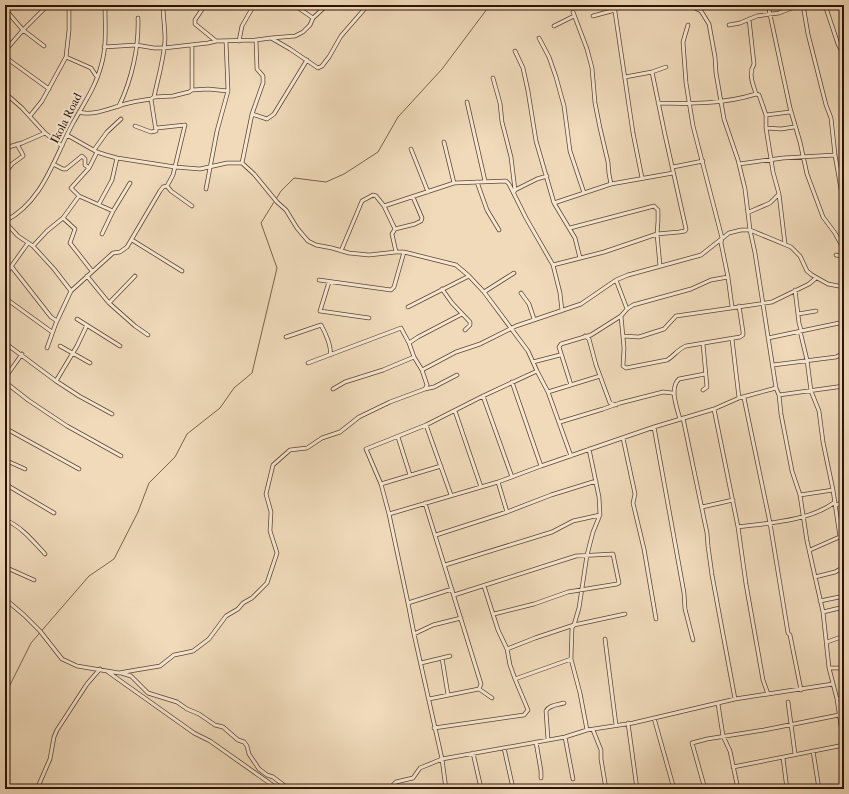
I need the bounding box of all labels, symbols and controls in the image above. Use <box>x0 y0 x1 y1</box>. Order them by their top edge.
street label: Ikola Road <box>47 90 85 146</box>

